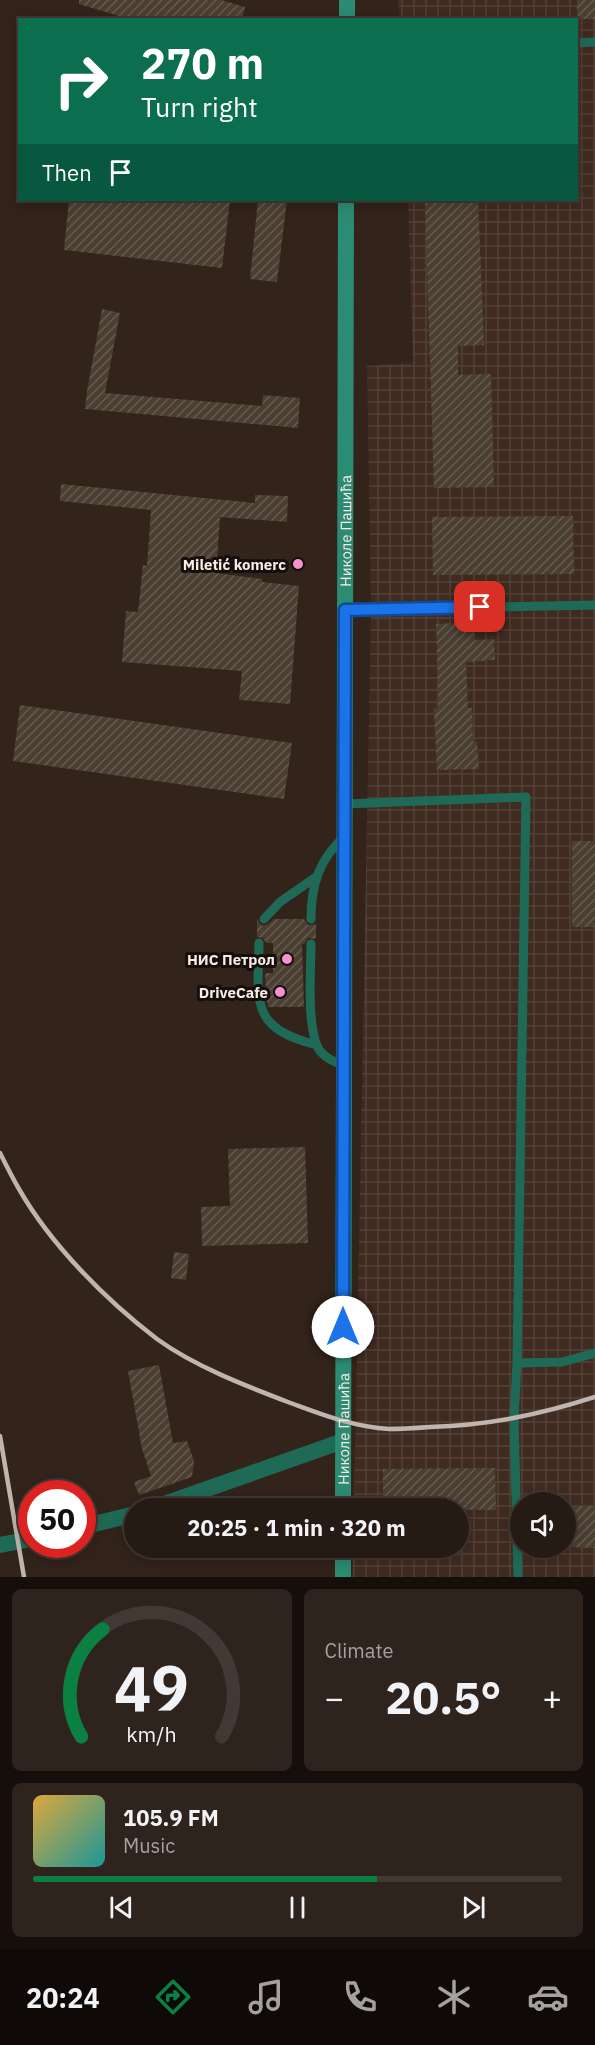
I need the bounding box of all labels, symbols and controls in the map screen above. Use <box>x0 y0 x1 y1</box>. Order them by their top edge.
text: 270 m <box>141 36 264 91</box>
icon: right <box>42 42 120 120</box>
text: Turn right <box>141 89 258 124</box>
icon: arrive <box>104 156 137 189</box>
text: Then <box>42 158 92 187</box>
street label: Николе Пашића <box>336 475 355 587</box>
place label: Miletić komerc <box>183 555 286 574</box>
marker: Miletić komerc <box>291 557 305 571</box>
pin <box>454 581 505 632</box>
icon: arrive <box>463 590 496 623</box>
place label: НИС Петрол <box>187 950 275 969</box>
marker: НИС Петрол <box>280 952 294 966</box>
place label: DriveCafe <box>199 983 268 1002</box>
marker: DriveCafe <box>273 985 287 999</box>
position arrow <box>311 1295 375 1359</box>
street label: Николе Пашића <box>334 1373 353 1485</box>
speed limit sign: 50 <box>18 1480 96 1558</box>
map controls <box>510 1492 576 1558</box>
button: sound <box>510 1492 576 1558</box>
text: 20:25 · 1 min · 320 m <box>187 1513 406 1542</box>
text: Climate <box>325 1637 393 1664</box>
text: 49 <box>114 1647 189 1728</box>
text: 20.5° <box>385 1668 501 1726</box>
text: − <box>325 1676 344 1719</box>
text: + <box>542 1676 562 1719</box>
text: km/h <box>127 1720 177 1748</box>
text: 105.9 FM <box>123 1803 219 1832</box>
text: Music <box>123 1832 175 1859</box>
icon: previous <box>105 1891 138 1924</box>
icon: pause <box>281 1891 314 1924</box>
icon: next <box>457 1891 490 1924</box>
icon: directions <box>152 1976 194 2018</box>
icon: music <box>245 1976 287 2018</box>
icon: phone <box>339 1976 381 2018</box>
icon: climate <box>433 1976 475 2018</box>
icon: car <box>527 1976 569 2018</box>
text: 20:24 <box>26 1980 100 2015</box>

